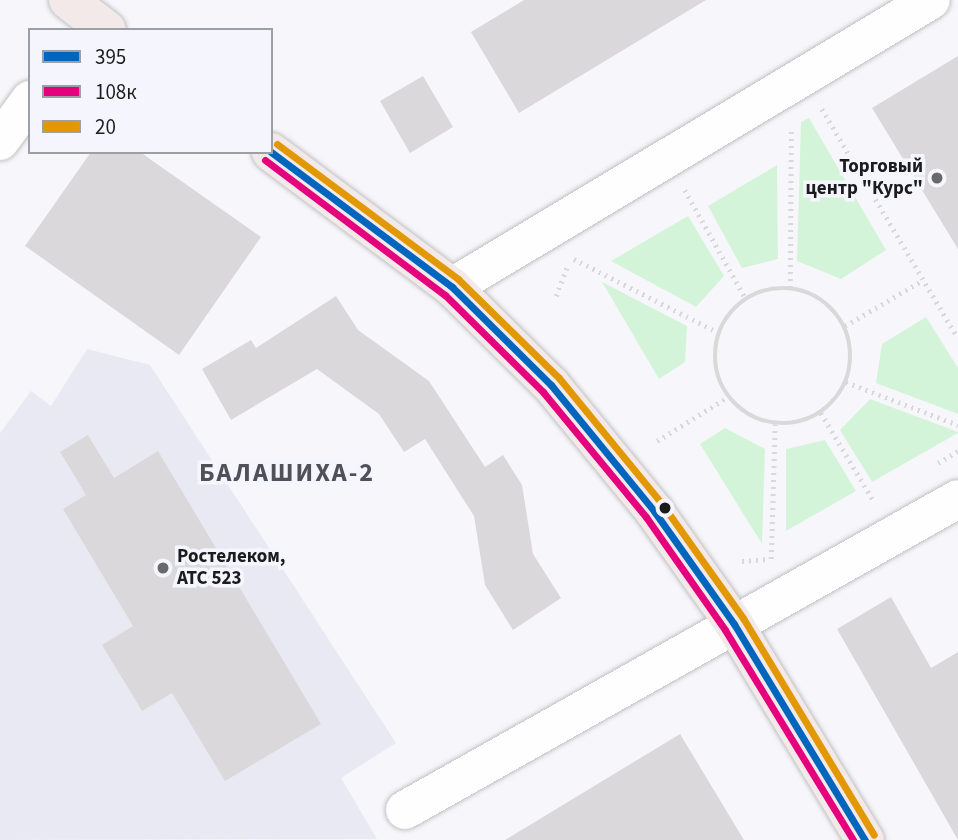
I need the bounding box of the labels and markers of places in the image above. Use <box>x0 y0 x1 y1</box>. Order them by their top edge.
place label: Торговый центр "Курс" <box>806 156 923 200</box>
marker: Торговый центр "Курс" <box>929 170 945 186</box>
unlabelled marker <box>658 501 672 515</box>
place label: Ростелеком, АТС 523 <box>177 546 285 590</box>
marker: Ростелеком, АТС 523 <box>155 560 171 576</box>

